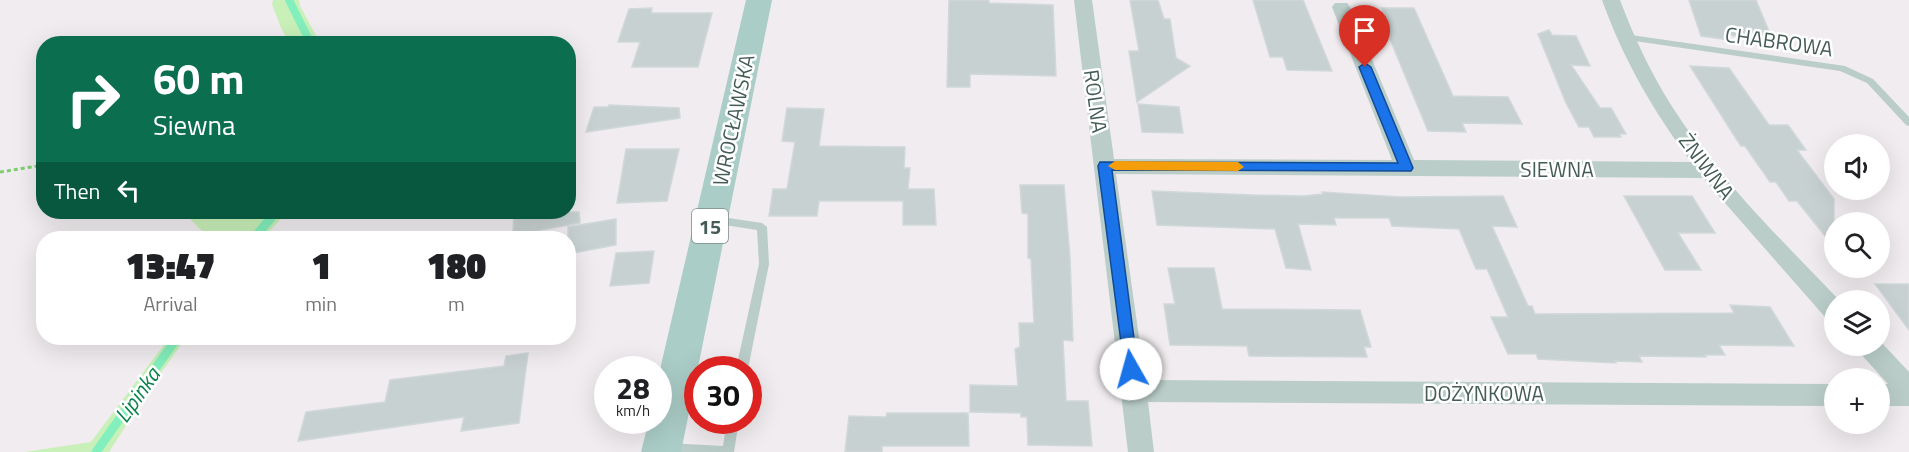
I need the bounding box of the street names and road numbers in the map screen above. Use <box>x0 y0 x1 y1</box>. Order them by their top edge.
street label: CHABROWA <box>1723 18 1835 64</box>
street label: WROCŁAWSKA <box>703 51 763 189</box>
street label: ROLNA <box>1076 67 1116 135</box>
street label: ŻNIWNA <box>1671 126 1743 206</box>
street label: SIEWNA <box>1520 153 1594 185</box>
road number: 15 <box>692 209 728 243</box>
street label: DOŻYNKOWA <box>1424 377 1545 409</box>

